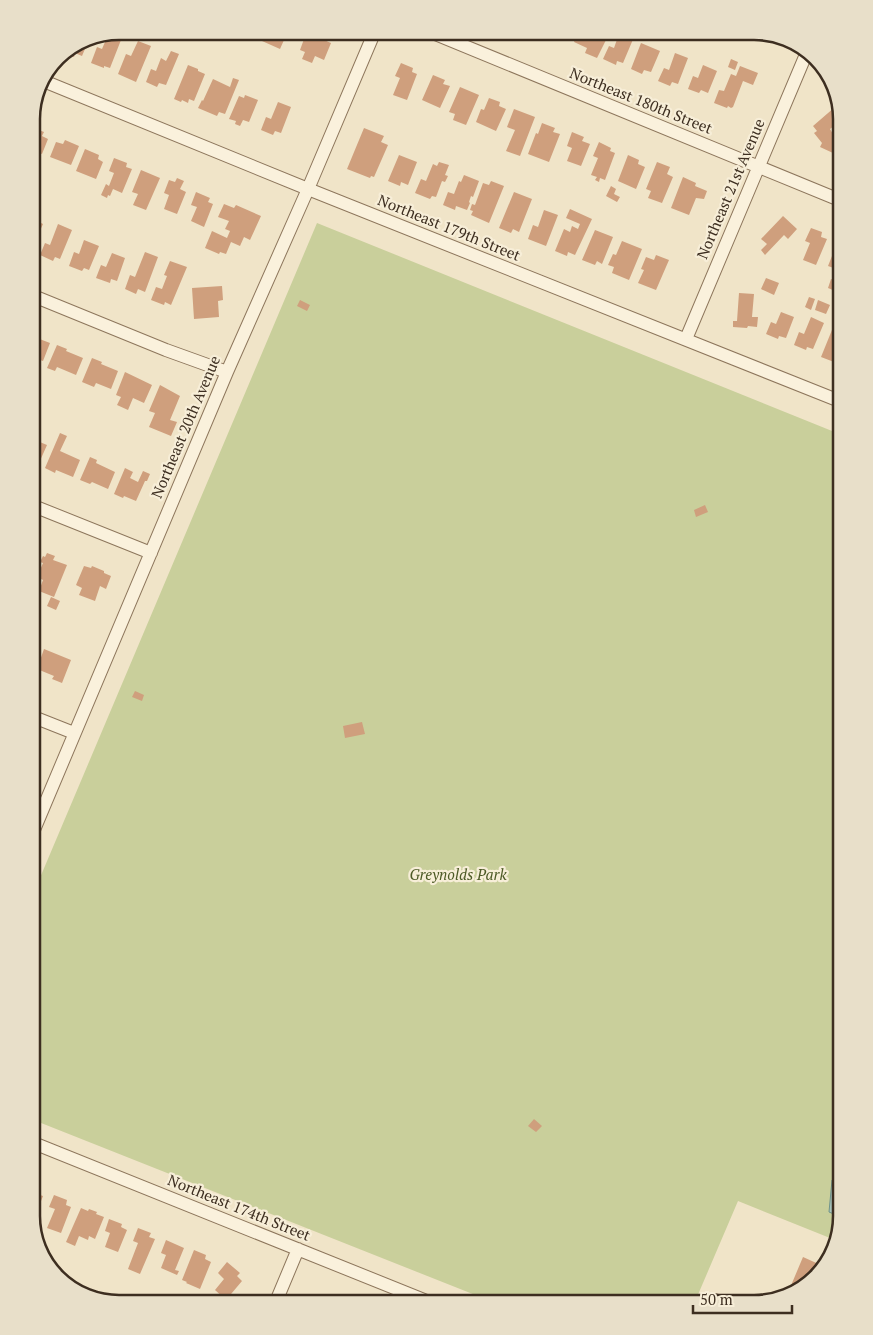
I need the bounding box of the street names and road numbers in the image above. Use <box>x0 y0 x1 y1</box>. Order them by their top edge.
street label: Northeast 180th Street <box>567 62 716 138</box>
street label: Northeast 21st Avenue <box>691 115 769 262</box>
street label: Northeast 179th Street <box>375 189 524 265</box>
street label: Northeast 20th Avenue <box>146 352 224 501</box>
street label: Northeast 174th Street <box>165 1169 314 1245</box>

